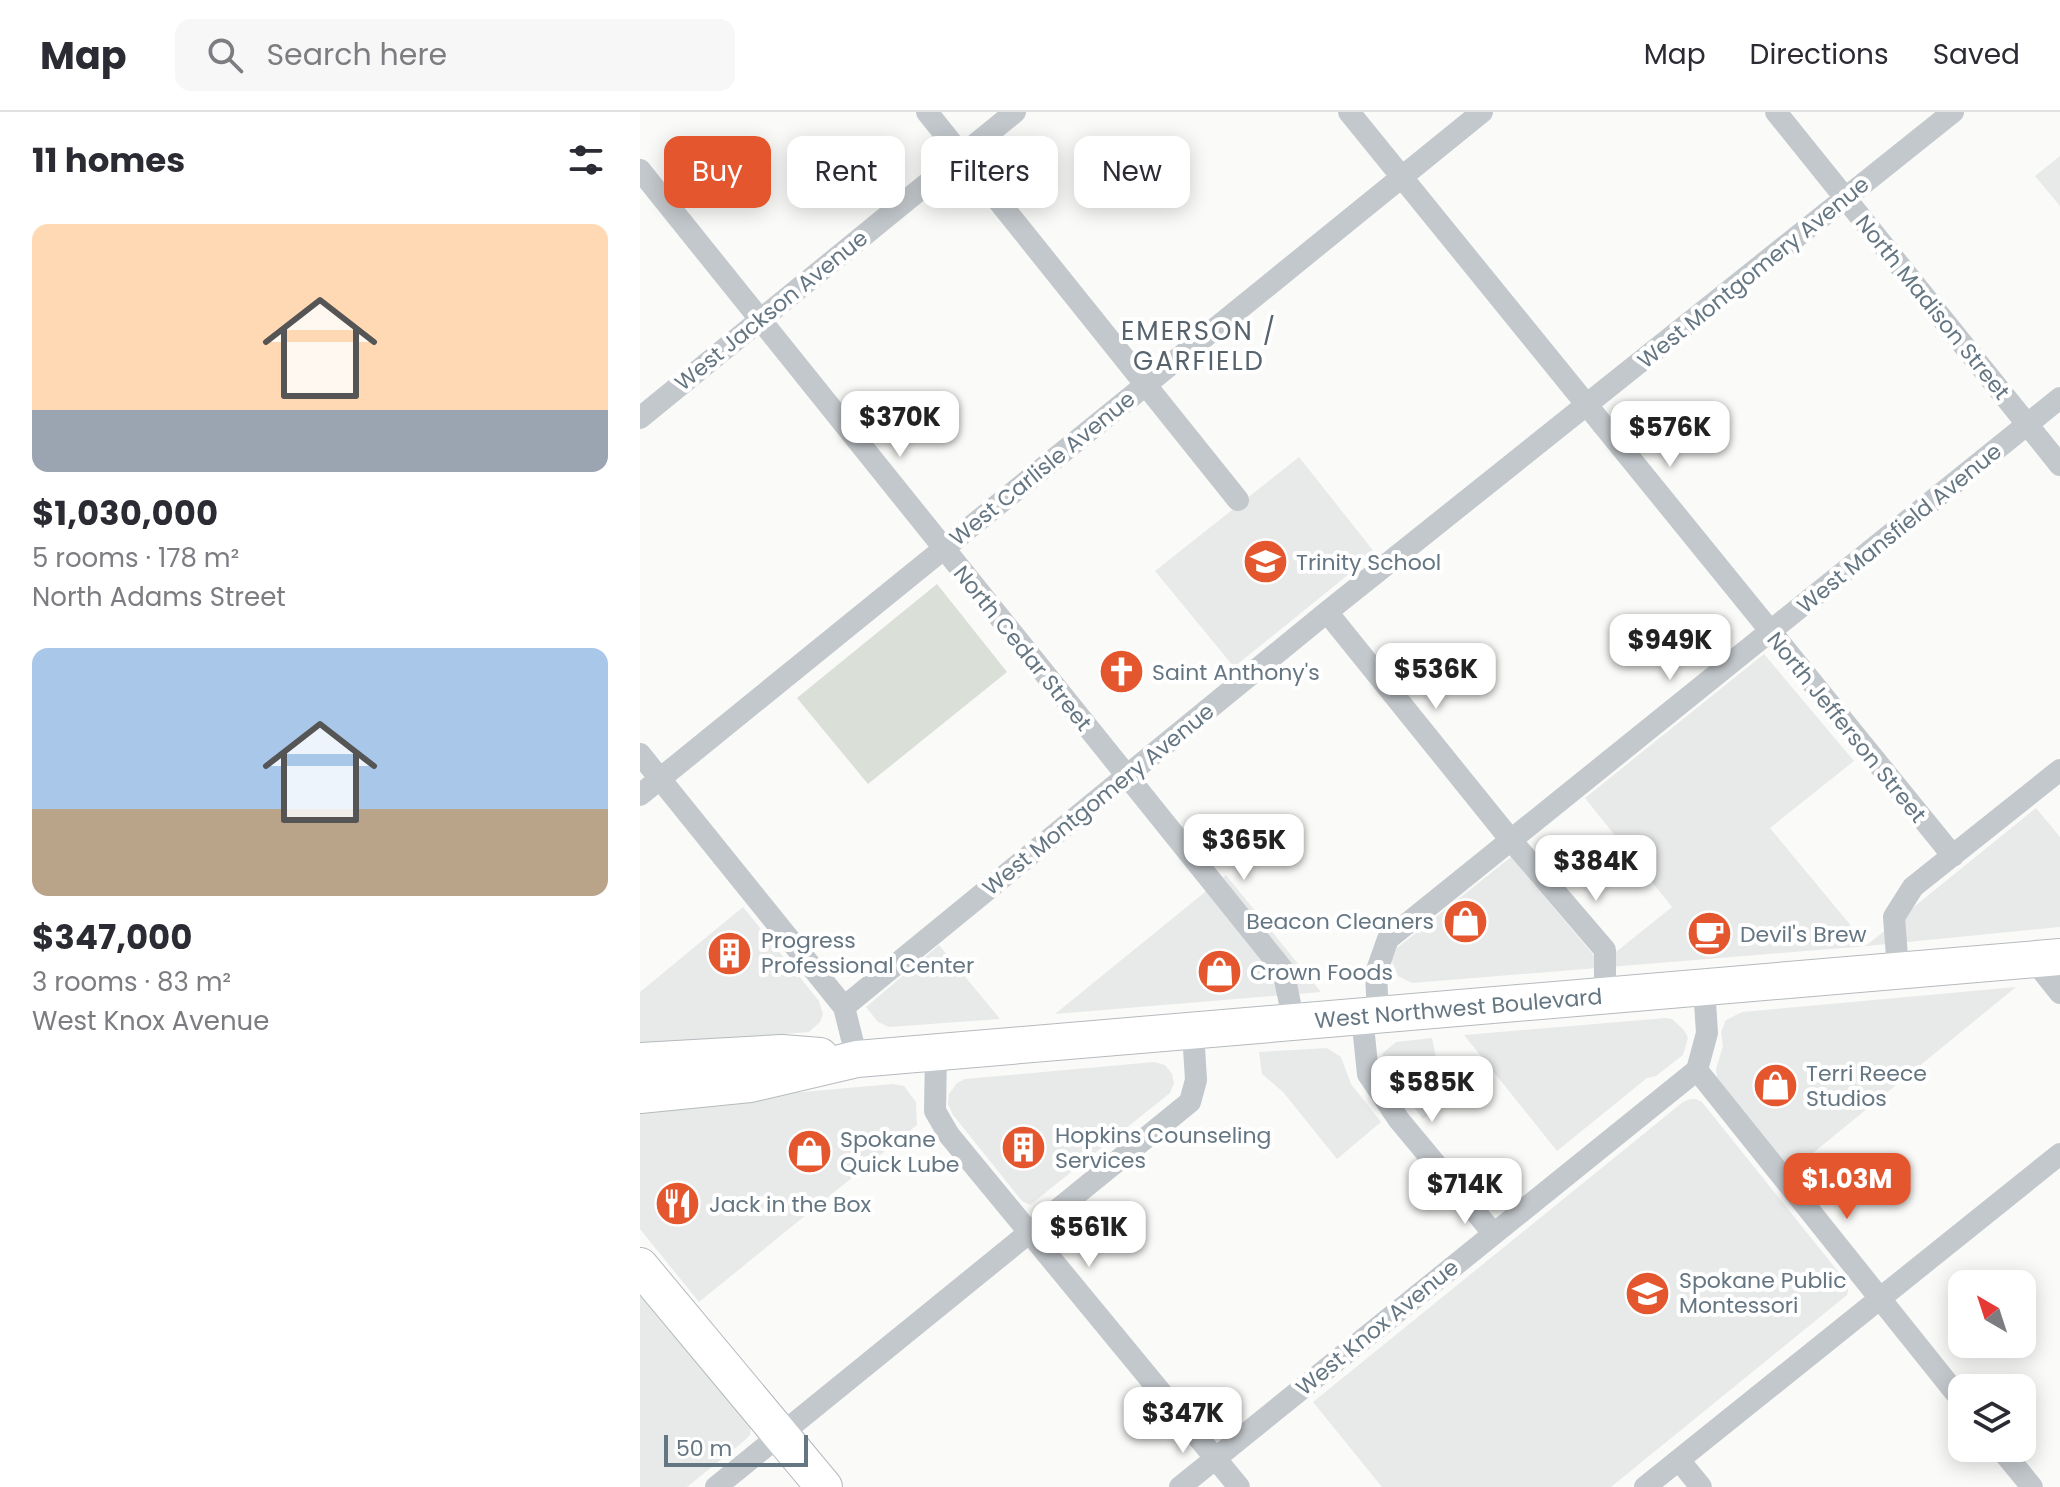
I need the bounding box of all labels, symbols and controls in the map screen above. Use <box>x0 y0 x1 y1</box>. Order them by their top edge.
search box <box>175 19 735 91</box>
text: Map <box>40 29 127 82</box>
icon: search <box>203 33 247 77</box>
text: Search here <box>267 33 447 76</box>
text: Map <box>1644 35 1706 74</box>
text: Directions <box>1750 35 1889 74</box>
text: Saved <box>1933 35 2020 74</box>
text: 11 homes <box>32 136 185 184</box>
chip: Buy <box>664 136 771 208</box>
chip: Rent <box>787 136 905 208</box>
chip: Filters <box>921 136 1058 208</box>
chip: New <box>1074 136 1190 208</box>
icon: filters <box>564 138 608 182</box>
street label: West Montgomery Avenue <box>1631 169 1876 376</box>
street label: North Madison Street <box>1848 208 2017 406</box>
street label: West Jackson Avenue <box>668 223 874 398</box>
icon: home <box>248 276 392 420</box>
district label: EMERSON / GARFIELD <box>1121 313 1277 379</box>
street label: West Carlisle Avenue <box>943 384 1142 553</box>
pin: $370K <box>844 391 956 459</box>
text: $370K <box>859 399 941 435</box>
pin: $576K <box>1614 401 1726 469</box>
text: $576K <box>1629 409 1711 445</box>
street label: West Mansfield Avenue <box>1791 436 2008 621</box>
text: $1,030,000 <box>32 489 218 537</box>
school or university icon: Trinity School <box>1241 538 1289 586</box>
text: 5 rooms · 178 m² <box>32 540 239 576</box>
place label: Trinity School <box>1296 547 1441 578</box>
street label: North Cedar Street <box>946 559 1099 738</box>
text: North Adams Street <box>32 579 286 615</box>
pin: $949K <box>1614 614 1726 682</box>
text: $949K <box>1628 622 1712 658</box>
street label: North Jefferson Street <box>1760 625 1933 829</box>
pin: $536K <box>1380 643 1492 711</box>
church icon: Saint Anthony's <box>1097 648 1145 696</box>
text: $536K <box>1394 651 1478 687</box>
place label: Saint Anthony's <box>1152 657 1320 688</box>
street label: West Montgomery Avenue <box>976 696 1221 903</box>
icon: home <box>248 700 392 844</box>
pin: $365K <box>1188 814 1300 882</box>
text: $365K <box>1202 822 1286 858</box>
pin: $384K <box>1540 835 1652 903</box>
text: $384K <box>1553 843 1639 879</box>
shop icon: Beacon Cleaners <box>1441 897 1489 945</box>
place label: Beacon Cleaners <box>1246 906 1434 937</box>
cafe icon: Devil's Brew <box>1685 910 1733 958</box>
text: $347,000 <box>32 913 192 961</box>
place label: Devil's Brew <box>1740 919 1867 950</box>
place label: Progress Professional Center <box>761 925 974 981</box>
building icon: Progress Professional Center <box>706 929 754 977</box>
shop icon: Crown Foods <box>1195 948 1243 996</box>
place label: Crown Foods <box>1250 957 1393 988</box>
text: 3 rooms · 83 m² <box>32 964 231 1000</box>
street label: West Northwest Boulevard <box>1313 981 1604 1036</box>
text: West Knox Avenue <box>32 1003 269 1039</box>
pin: $585K <box>1376 1056 1488 1124</box>
place label: Terri Reece Studios <box>1806 1058 1927 1114</box>
shop icon: Terri Reece Studios <box>1751 1062 1799 1110</box>
text: $585K <box>1389 1064 1475 1100</box>
place label: Hopkins Counseling Services <box>1055 1120 1271 1176</box>
place label: Spokane Quick Lube <box>840 1124 959 1180</box>
building icon: Hopkins Counseling Services <box>1000 1124 1048 1172</box>
shop icon: Spokane Quick Lube <box>785 1128 833 1176</box>
pin: $1.03M <box>1782 1153 1912 1221</box>
pin: $714K <box>1409 1158 1521 1226</box>
text: $1.03M <box>1802 1161 1892 1197</box>
text: $714K <box>1427 1166 1503 1202</box>
restaurant icon: Jack in the Box <box>654 1180 702 1228</box>
place label: Jack in the Box <box>709 1189 872 1220</box>
pin: $561K <box>1033 1201 1145 1269</box>
text: $561K <box>1050 1209 1128 1245</box>
street label: West Knox Avenue <box>1290 1252 1465 1403</box>
place label: Spokane Public Montessori <box>1679 1265 1847 1321</box>
school or university icon: Spokane Public Montessori <box>1624 1269 1672 1317</box>
north arrow <box>1948 1270 2036 1358</box>
map controls <box>1948 1270 2036 1462</box>
button: layers <box>1948 1374 2036 1462</box>
pin: $347K <box>1127 1387 1239 1455</box>
text: $347K <box>1142 1395 1224 1431</box>
scale bar <box>664 1431 808 1467</box>
text: 50 m <box>676 1433 732 1464</box>

